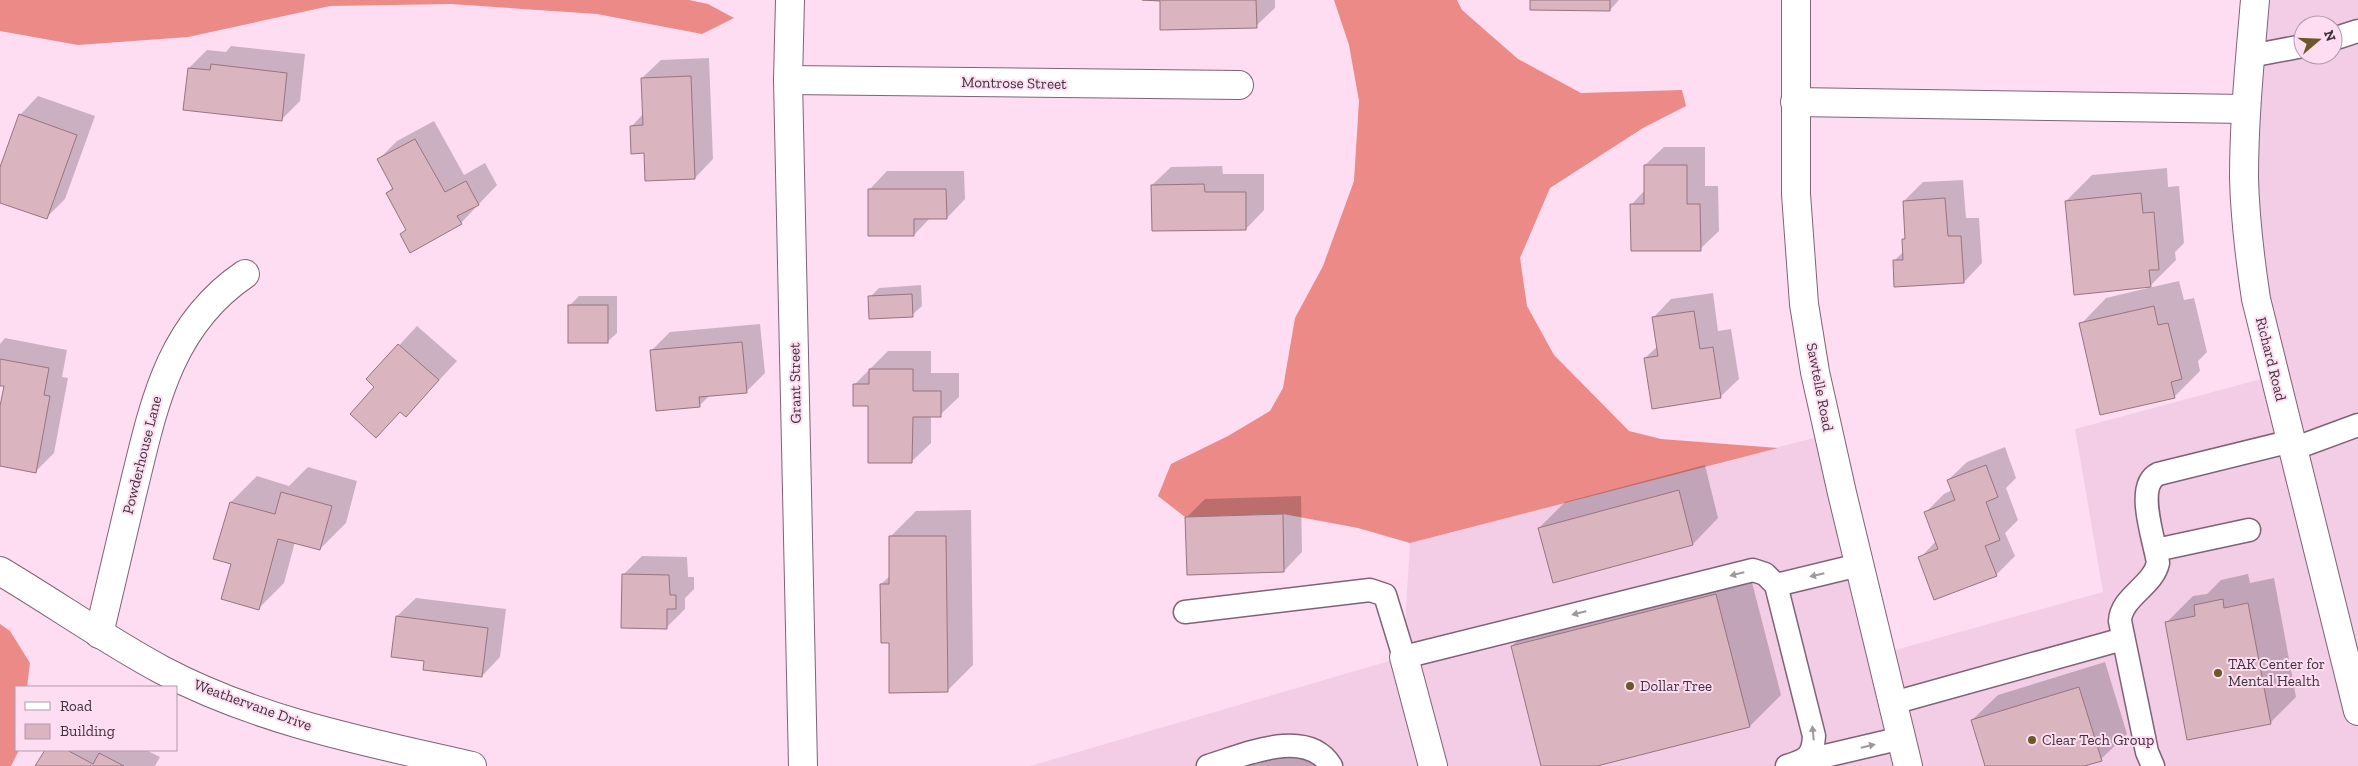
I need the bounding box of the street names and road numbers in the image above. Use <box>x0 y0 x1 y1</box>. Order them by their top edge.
street label: Montrose Street <box>961 73 1067 93</box>
street label: Richard Road <box>2252 315 2290 404</box>
street label: Sawtelle Road <box>1803 341 1838 434</box>
street label: Grant Street <box>785 342 805 424</box>
street label: Powderhouse Lane <box>119 394 165 516</box>
street label: Weathervane Drive <box>192 675 314 735</box>

